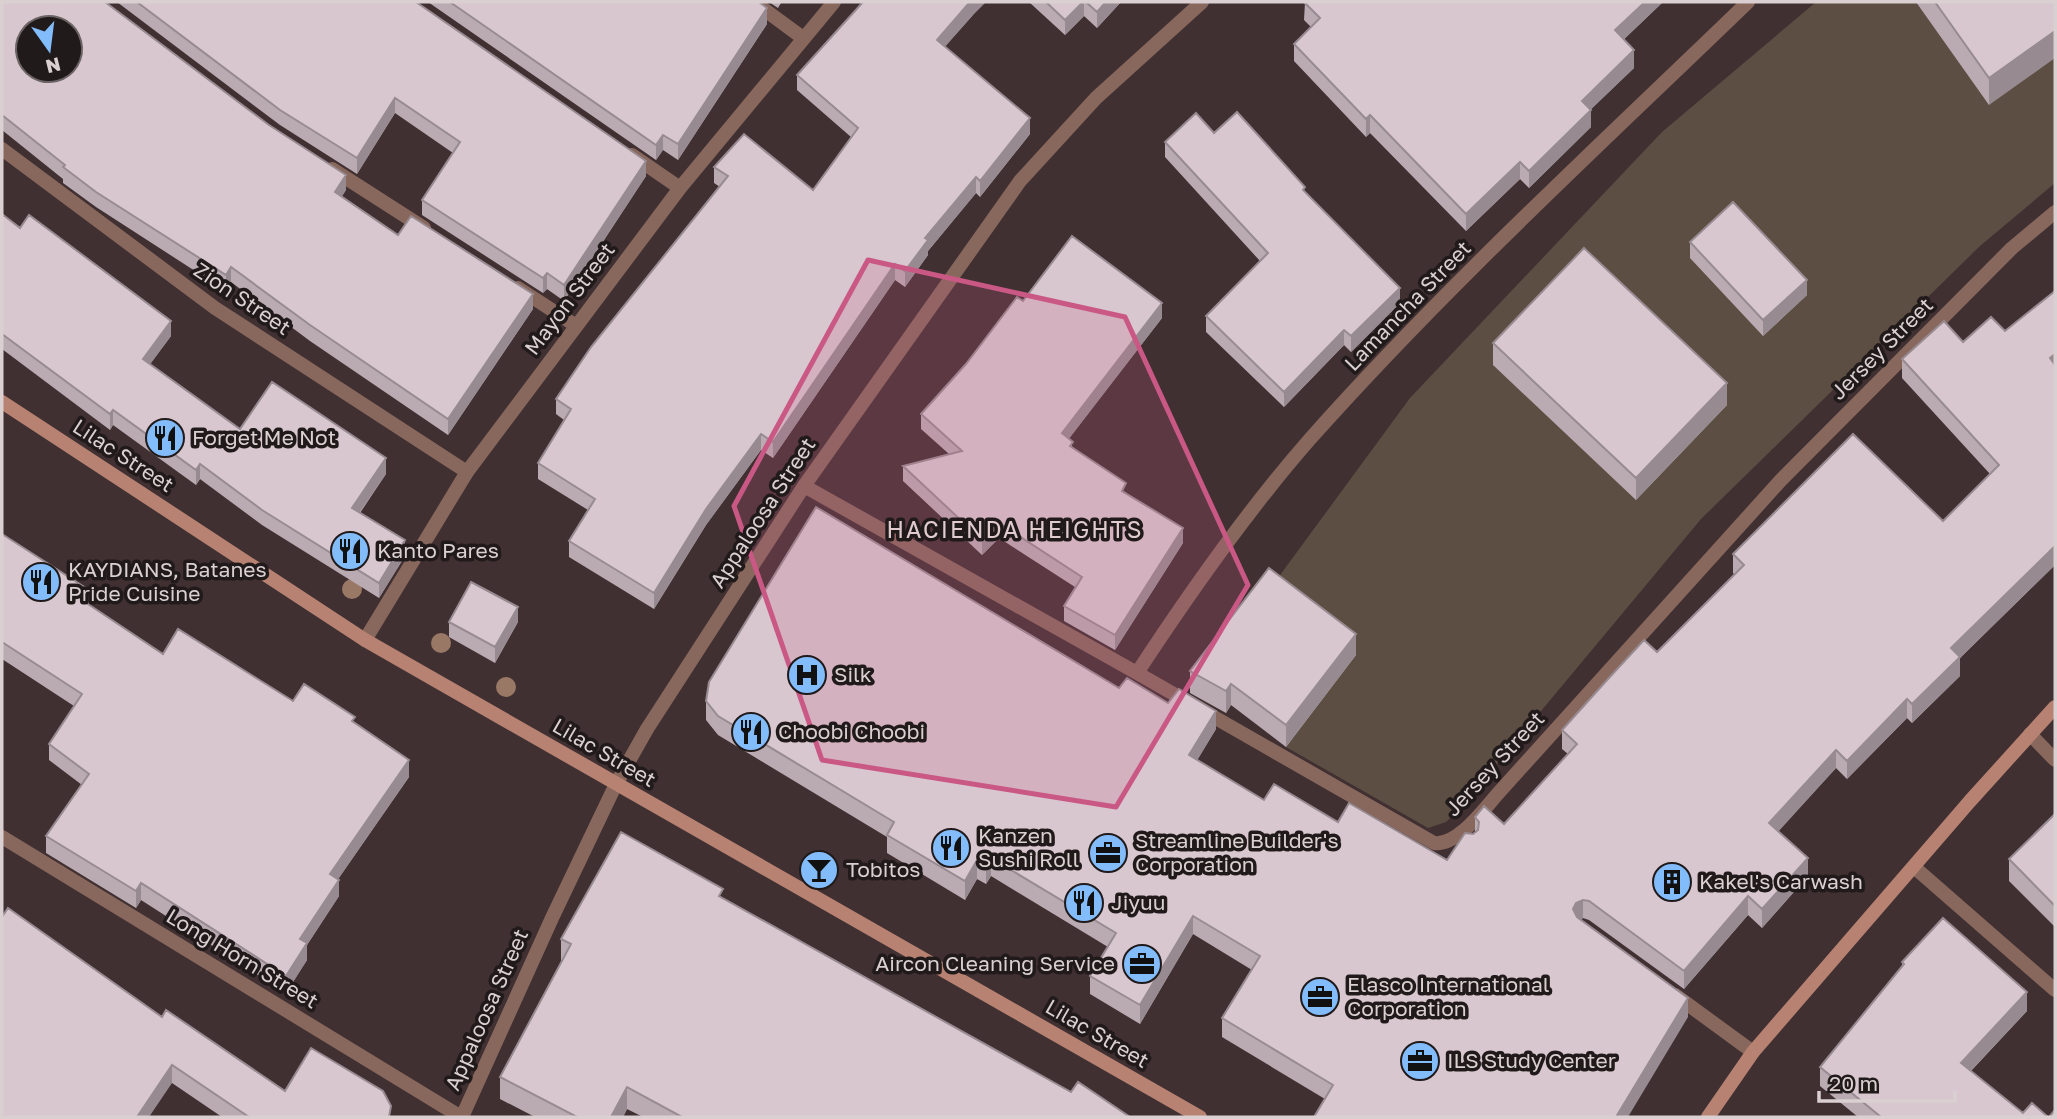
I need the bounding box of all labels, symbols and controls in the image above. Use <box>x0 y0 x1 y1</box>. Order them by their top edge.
north arrow <box>14 14 84 84</box>
text: N <box>43 53 63 79</box>
street label: Lamancha Street <box>1339 235 1476 376</box>
street label: Mayon Street <box>519 237 620 360</box>
street label: Zion Street <box>189 256 296 340</box>
street label: Jersey Street <box>1825 292 1938 405</box>
street label: Lilac Street <box>68 413 179 497</box>
restaurant icon: Forget Me Not <box>144 417 186 459</box>
place label: Forget Me Not <box>192 424 336 450</box>
street label: Appaloosa Street <box>704 432 820 592</box>
district label: HACIENDA HEIGHTS <box>887 515 1143 543</box>
restaurant icon: Kanto Pares <box>329 530 371 572</box>
place label: Kanto Pares <box>377 537 499 563</box>
place label: KAYDIANS, Batanes Pride Cuisine <box>68 556 267 606</box>
restaurant icon: KAYDIANS, Batanes Pride Cuisine <box>20 561 62 603</box>
hospital icon: Silk <box>786 654 828 696</box>
place label: Silk <box>834 661 872 687</box>
street label: Jersey Street <box>1439 705 1550 821</box>
restaurant icon: Choobi Choobi <box>730 711 772 753</box>
street label: Lilac Street <box>548 712 661 792</box>
place label: Choobi Choobi <box>778 718 925 744</box>
place label: Kanzen Sushi Roll <box>978 822 1079 872</box>
restaurant icon: Kanzen Sushi Roll <box>930 827 972 869</box>
place label: Streamline Builder's Corporation <box>1135 827 1339 877</box>
office icon: Streamline Builder's Corporation <box>1087 832 1129 874</box>
bar icon: Tobitos <box>798 849 840 891</box>
place label: Tobitos <box>846 856 920 882</box>
building icon: Kakel's Carwash <box>1651 861 1693 903</box>
place label: Kakel's Carwash <box>1699 868 1863 894</box>
restaurant icon: Jiyuu <box>1063 882 1105 924</box>
place label: Jiyuu <box>1111 889 1165 915</box>
street label: Long Horn Street <box>162 903 323 1014</box>
street label: Appaloosa Street <box>439 925 533 1094</box>
office icon: Aircon Cleaning Service <box>1121 943 1163 985</box>
place label: Aircon Cleaning Service <box>875 950 1115 976</box>
place label: Elasco International Corporation <box>1347 971 1550 1021</box>
office icon: Elasco International Corporation <box>1299 976 1341 1018</box>
street label: Lilac Street <box>1041 993 1154 1073</box>
office icon: ILS Study Center <box>1399 1040 1441 1082</box>
place label: ILS Study Center <box>1447 1047 1616 1073</box>
scale bar <box>1819 1060 1955 1104</box>
text: 20 m <box>1829 1070 1878 1096</box>

